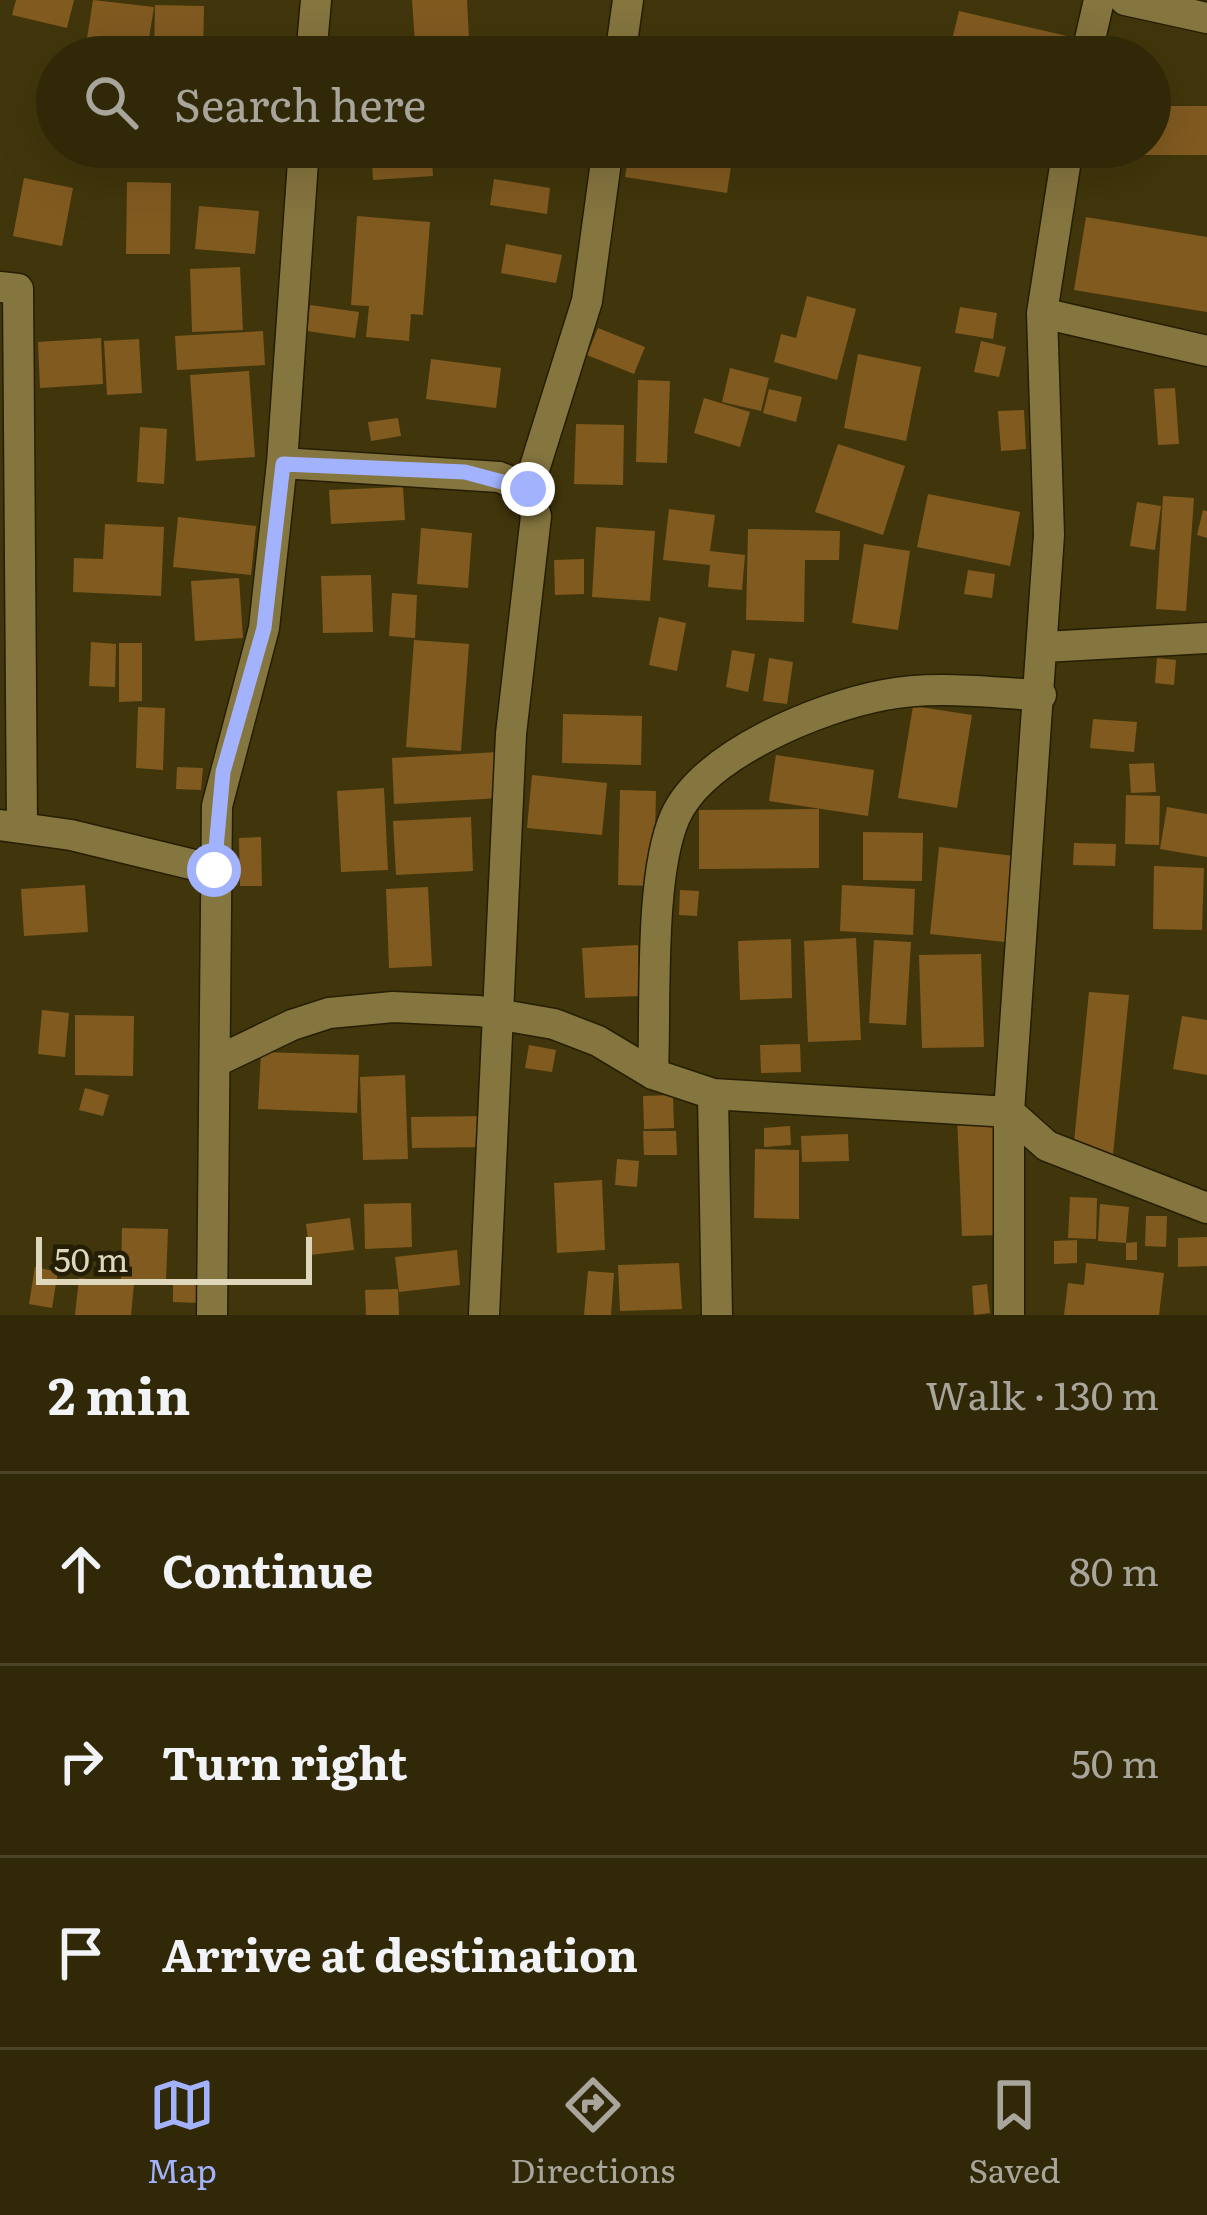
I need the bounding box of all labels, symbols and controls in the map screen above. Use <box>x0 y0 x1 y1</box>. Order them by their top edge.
search box <box>36 36 1171 168</box>
icon: search <box>78 69 144 135</box>
text: Search here <box>174 69 426 136</box>
route end <box>501 462 555 516</box>
route start <box>187 843 241 897</box>
scale bar <box>36 1231 312 1284</box>
text: 50 m <box>54 1233 128 1282</box>
text: 2 min <box>48 1355 191 1431</box>
text: Walk · 130 m <box>925 1364 1159 1422</box>
text: Continue <box>162 1535 373 1602</box>
icon: ahead <box>48 1536 114 1602</box>
text: 80 m <box>1069 1540 1159 1598</box>
text: Turn right <box>162 1727 408 1794</box>
icon: right <box>48 1728 114 1794</box>
text: 50 m <box>1071 1732 1159 1790</box>
text: Arrive at destination <box>162 1919 638 1986</box>
icon: arrive <box>48 1920 114 1986</box>
tab: Map <box>147 2072 217 2193</box>
tab: Directions <box>510 2072 675 2193</box>
tab: Saved <box>968 2072 1060 2193</box>

